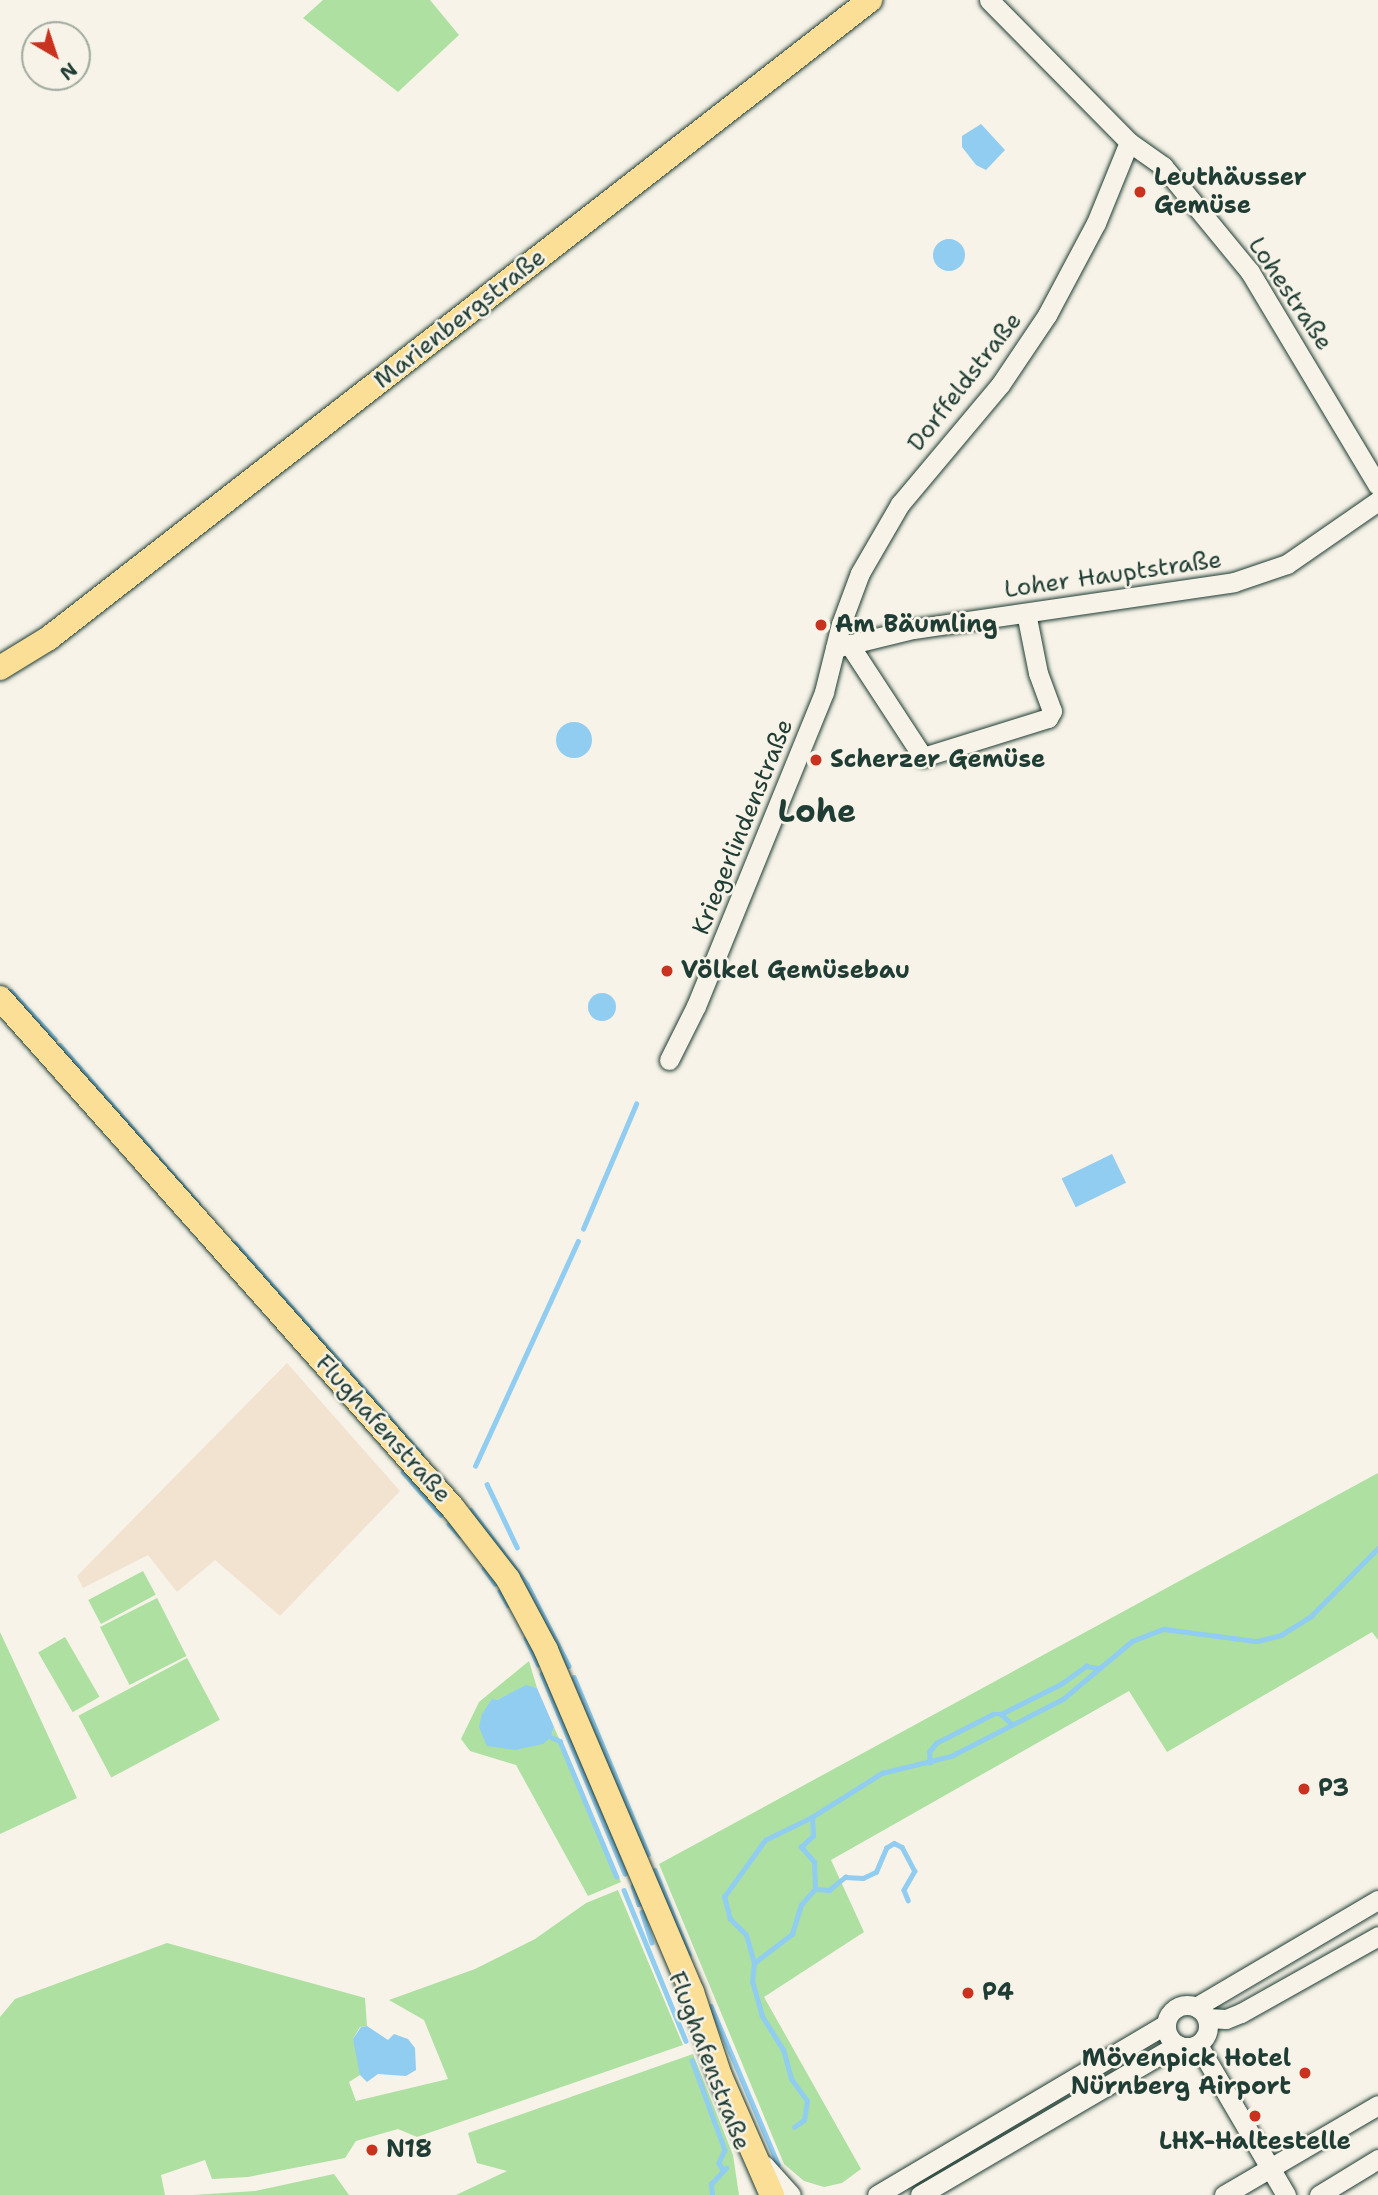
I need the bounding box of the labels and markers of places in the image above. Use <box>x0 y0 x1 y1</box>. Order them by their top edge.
place label: Leuthäusser Gemüse <box>1154 164 1307 220</box>
marker: Leuthäusser Gemüse <box>1132 184 1148 200</box>
place label: Am Bäumling <box>835 611 998 639</box>
marker: Am Bäumling <box>813 617 829 633</box>
place label: Scherzer Gemüse <box>830 746 1045 774</box>
marker: Scherzer Gemüse <box>808 752 824 768</box>
place label: Völkel Gemüsebau <box>681 957 910 985</box>
marker: Völkel Gemüsebau <box>659 963 675 979</box>
place label: P3 <box>1318 1775 1349 1803</box>
marker: P3 <box>1296 1781 1312 1797</box>
place label: P4 <box>982 1979 1014 2007</box>
marker: P4 <box>960 1985 976 2001</box>
place label: Mövenpick Hotel Nürnberg Airport <box>1071 2045 1291 2101</box>
marker: Mövenpick Hotel Nürnberg Airport <box>1297 2065 1313 2081</box>
marker: LHX-Haltestelle <box>1247 2108 1263 2124</box>
place label: LHX-Haltestelle <box>1159 2128 1351 2156</box>
place label: N18 <box>386 2136 432 2164</box>
marker: N18 <box>364 2142 380 2158</box>

